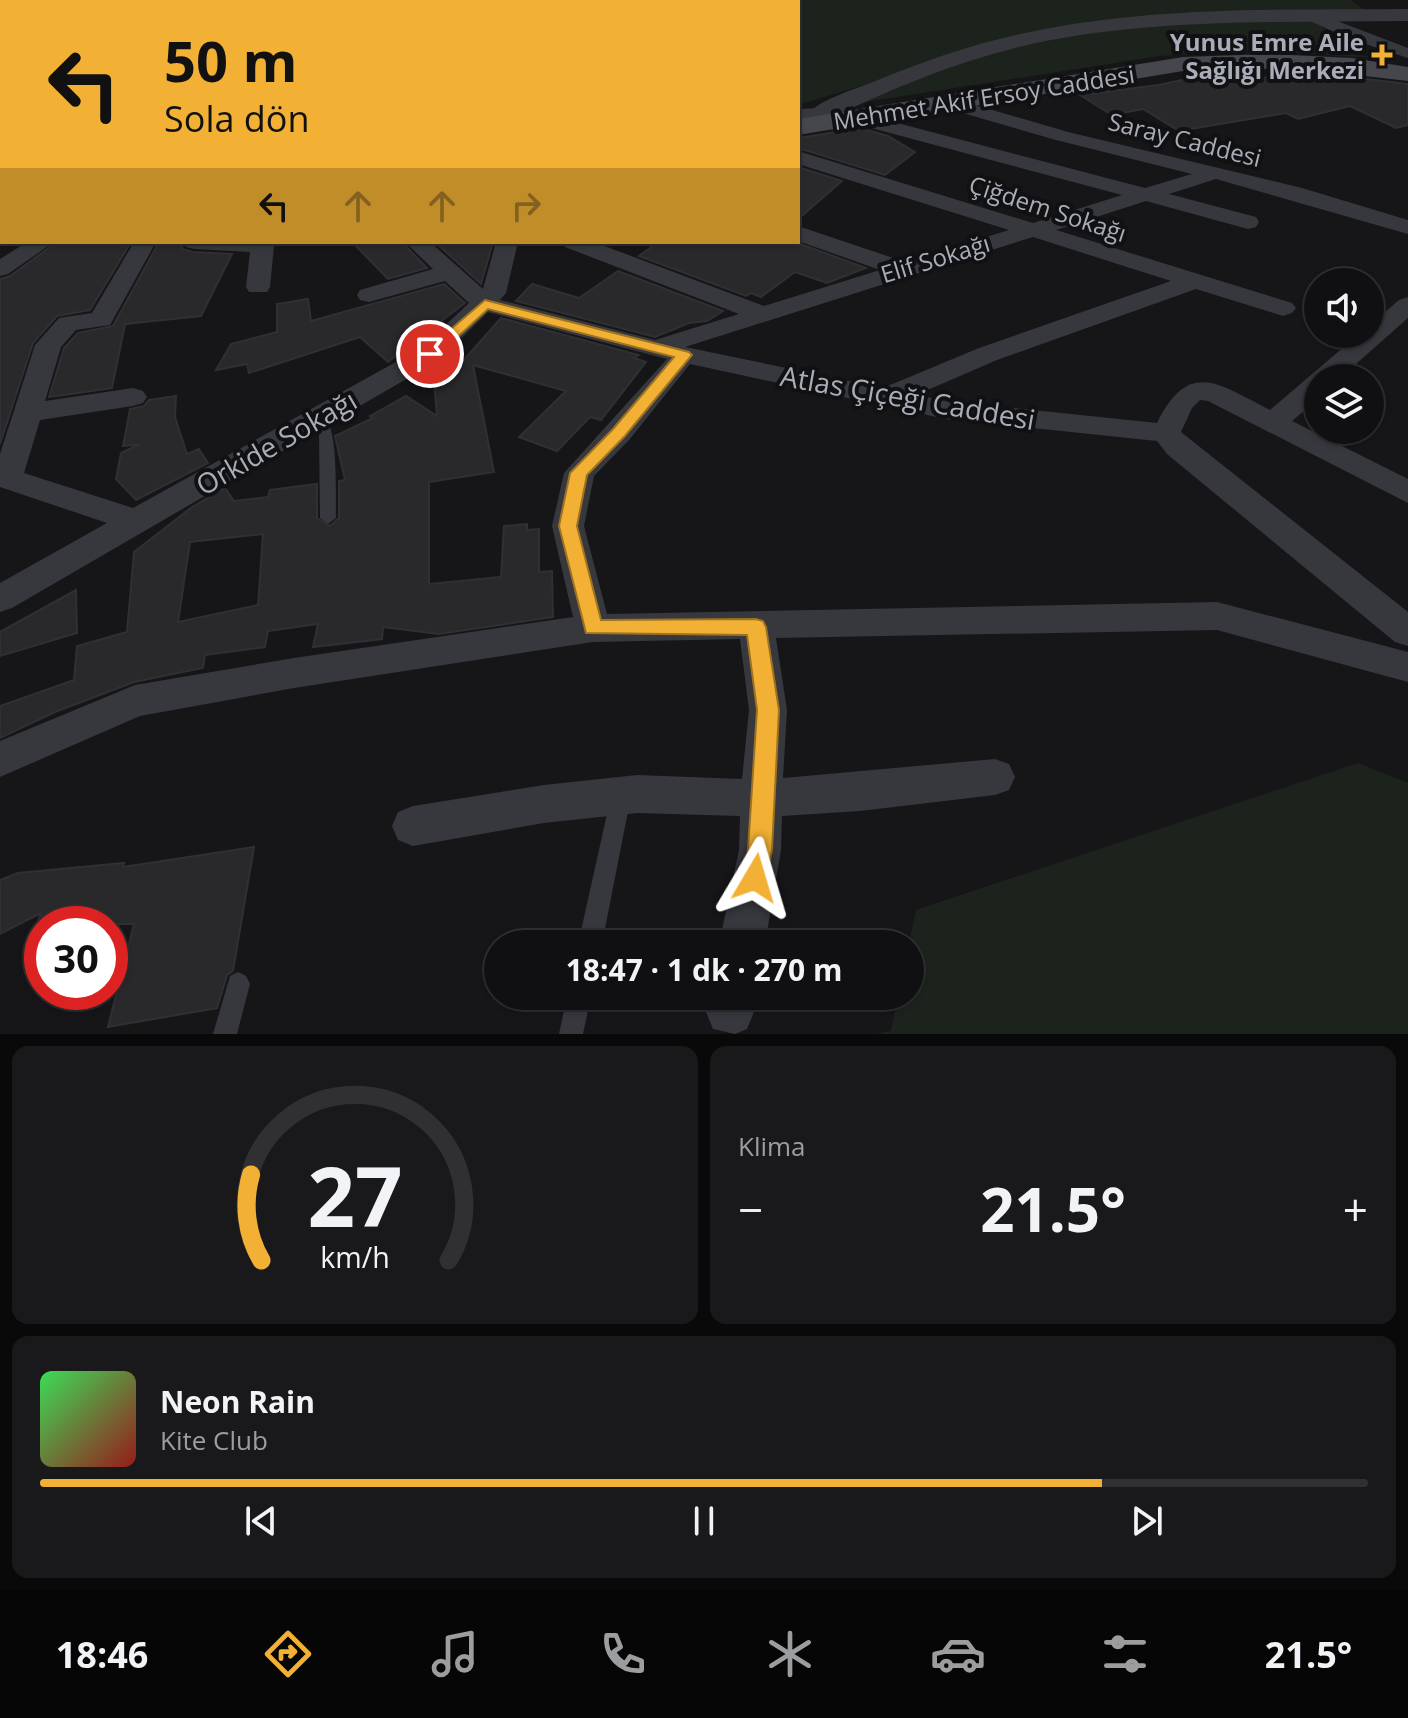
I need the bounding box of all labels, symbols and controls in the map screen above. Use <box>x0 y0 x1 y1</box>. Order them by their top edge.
text: 50 m <box>164 22 298 98</box>
place label: Yunus Emre Aile Sağlığı Merkezi <box>1170 25 1364 86</box>
icon: left <box>32 32 136 136</box>
marker: Yunus Emre Aile Sağlığı Merkezi <box>1371 44 1393 66</box>
street label: Mehmet Akif Ersoy Caddesi <box>831 57 1137 137</box>
text: Sola dön <box>164 94 310 143</box>
street label: Saray Caddesi <box>1105 104 1265 174</box>
street label: Çiğdem Sokağı <box>965 167 1131 249</box>
icon: left <box>252 184 296 228</box>
icon: ahead <box>336 184 380 228</box>
icon: ahead <box>420 184 464 228</box>
icon: right <box>504 184 548 228</box>
street label: Elif Sokağı <box>876 226 994 290</box>
map controls <box>1304 268 1384 444</box>
button: sound <box>1304 268 1384 348</box>
pin <box>396 320 464 388</box>
icon: arrive <box>408 332 452 376</box>
street label: Atlas Çiçeği Caddesi <box>778 356 1038 438</box>
button: layers <box>1304 364 1384 444</box>
street label: Orkide Sokağı <box>189 381 363 503</box>
position arrow <box>713 836 797 920</box>
speed limit sign: 30 <box>24 906 128 1010</box>
text: 18:47 · 1 dk · 270 m <box>566 949 842 990</box>
text: Klima <box>738 1128 806 1164</box>
text: 27 <box>307 1138 403 1251</box>
text: 21.5° <box>980 1168 1126 1250</box>
text: − <box>738 1179 763 1239</box>
text: + <box>1343 1179 1368 1239</box>
text: km/h <box>320 1237 390 1276</box>
text: Neon Rain <box>160 1381 315 1422</box>
text: Kite Club <box>160 1422 268 1458</box>
icon: previous <box>239 1499 283 1543</box>
icon: pause <box>682 1499 726 1543</box>
icon: next <box>1125 1499 1169 1543</box>
icon: directions <box>260 1626 316 1682</box>
icon: music <box>427 1626 483 1682</box>
icon: phone <box>595 1626 651 1682</box>
icon: climate <box>762 1626 818 1682</box>
icon: car <box>930 1626 986 1682</box>
icon: filters <box>1097 1626 1153 1682</box>
text: 18:46 <box>56 1630 148 1679</box>
text: 21.5° <box>1265 1630 1352 1679</box>

